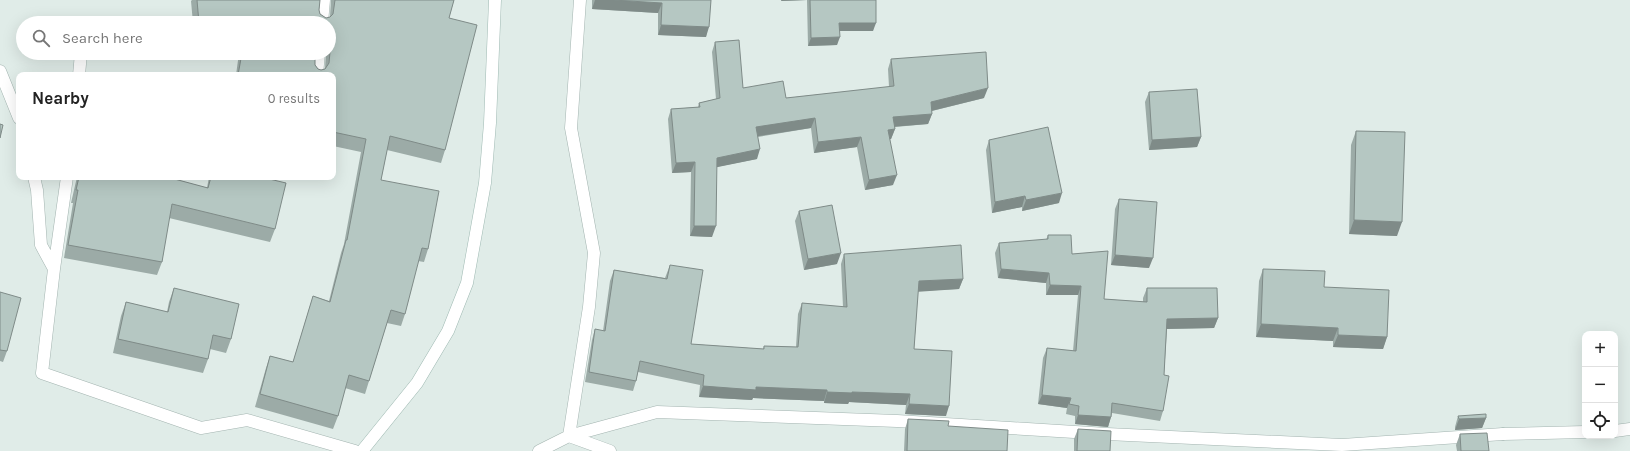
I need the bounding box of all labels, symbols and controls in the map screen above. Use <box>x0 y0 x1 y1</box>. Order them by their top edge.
search box <box>16 16 336 60</box>
icon: search <box>30 27 52 49</box>
text: Search here <box>62 29 143 47</box>
text: Nearby <box>32 88 89 108</box>
text: 0 results <box>268 91 320 106</box>
map controls <box>1582 331 1618 439</box>
button: + <box>1582 331 1618 367</box>
button: − <box>1582 367 1618 403</box>
button: locate <box>1582 403 1618 439</box>

